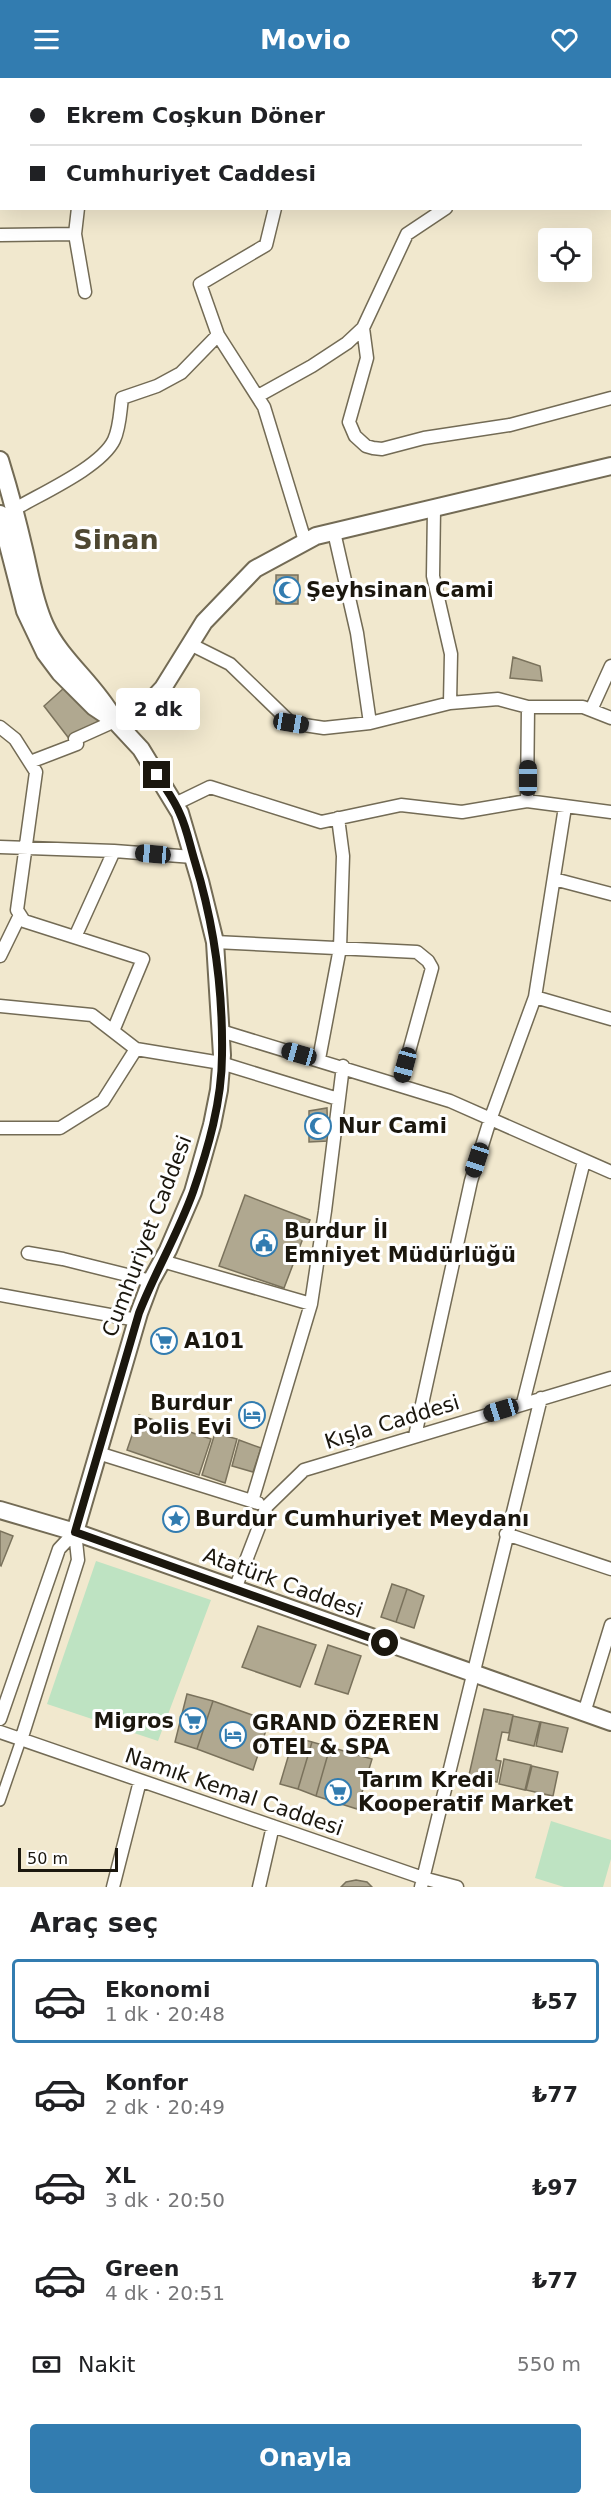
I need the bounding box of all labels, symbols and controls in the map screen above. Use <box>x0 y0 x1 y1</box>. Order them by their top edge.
icon: menu <box>30 23 63 56</box>
icon: heart <box>548 23 581 56</box>
text: Movio <box>260 24 351 55</box>
text: Ekrem Coşkun Döner <box>66 103 325 128</box>
text: Cumhuriyet Caddesi <box>66 161 316 186</box>
map controls <box>538 228 592 282</box>
button: locate <box>538 228 592 282</box>
district label: Sinan <box>73 524 159 555</box>
mosque icon: Şeyhsinan Cami <box>272 575 302 605</box>
place label: Şeyhsinan Cami <box>306 578 494 602</box>
callout: 2 dk <box>115 688 199 730</box>
text: 2 dk <box>134 697 182 721</box>
car <box>272 711 310 735</box>
car <box>519 760 537 796</box>
route end <box>143 761 170 788</box>
car <box>134 843 172 865</box>
car <box>279 1040 319 1068</box>
car <box>392 1045 418 1085</box>
mosque icon: Nur Cami <box>303 1111 333 1141</box>
place label: Nur Cami <box>338 1114 447 1138</box>
street label: Cumhuriyet Caddesi <box>98 1132 196 1340</box>
car <box>463 1140 491 1180</box>
place label: Burdur İl Emniyet Müdürlüğü <box>284 1218 516 1267</box>
public building icon: Burdur İl Emniyet Müdürlüğü <box>249 1228 279 1258</box>
supermarket icon: A101 <box>149 1326 179 1356</box>
place label: A101 <box>184 1329 244 1353</box>
street label: Kışla Caddesi <box>322 1390 462 1454</box>
place label: Burdur Polis Evi <box>133 1391 233 1439</box>
car <box>481 1396 521 1424</box>
hotel icon: Burdur Polis Evi <box>237 1400 267 1430</box>
place icon: Burdur Cumhuriyet Meydanı <box>161 1504 191 1534</box>
place label: Burdur Cumhuriyet Meydanı <box>195 1507 529 1531</box>
street label: Atatürk Caddesi <box>200 1543 366 1623</box>
route start <box>371 1629 398 1656</box>
supermarket icon: Migros <box>178 1706 208 1736</box>
place label: Migros <box>94 1709 174 1733</box>
place label: GRAND ÖZEREN OTEL & SPA <box>252 1710 440 1759</box>
hotel icon: GRAND ÖZEREN OTEL & SPA <box>218 1720 248 1750</box>
street label: Namık Kemal Caddesi <box>122 1743 346 1841</box>
place label: Tarım Kredi Kooperatif Market <box>358 1768 573 1816</box>
supermarket icon: Tarım Kredi Kooperatif Market <box>323 1777 353 1807</box>
scale bar <box>18 1845 118 1872</box>
text: 50 m <box>27 1849 68 1868</box>
text: Araç seç <box>30 1907 158 1938</box>
icon: car <box>33 1974 87 2028</box>
text: Ekonomi <box>105 1977 210 2002</box>
text: ₺57 <box>532 1989 578 2014</box>
text: 1 dk · 20:48 <box>105 2002 225 2026</box>
icon: car <box>33 2067 87 2121</box>
text: Konfor <box>105 2070 188 2095</box>
text: ₺77 <box>532 2082 578 2107</box>
text: 2 dk · 20:49 <box>105 2095 225 2119</box>
icon: car <box>33 2160 87 2214</box>
text: XL <box>105 2163 136 2188</box>
text: ₺97 <box>532 2175 578 2200</box>
text: 3 dk · 20:50 <box>105 2188 225 2212</box>
icon: car <box>33 2253 87 2307</box>
text: Green <box>105 2256 179 2281</box>
text: ₺77 <box>532 2268 578 2293</box>
text: 4 dk · 20:51 <box>105 2281 225 2305</box>
icon: cash <box>30 2348 63 2381</box>
text: Nakit <box>78 2352 135 2377</box>
text: 550 m <box>517 2352 581 2376</box>
button: Onayla <box>30 2424 581 2493</box>

